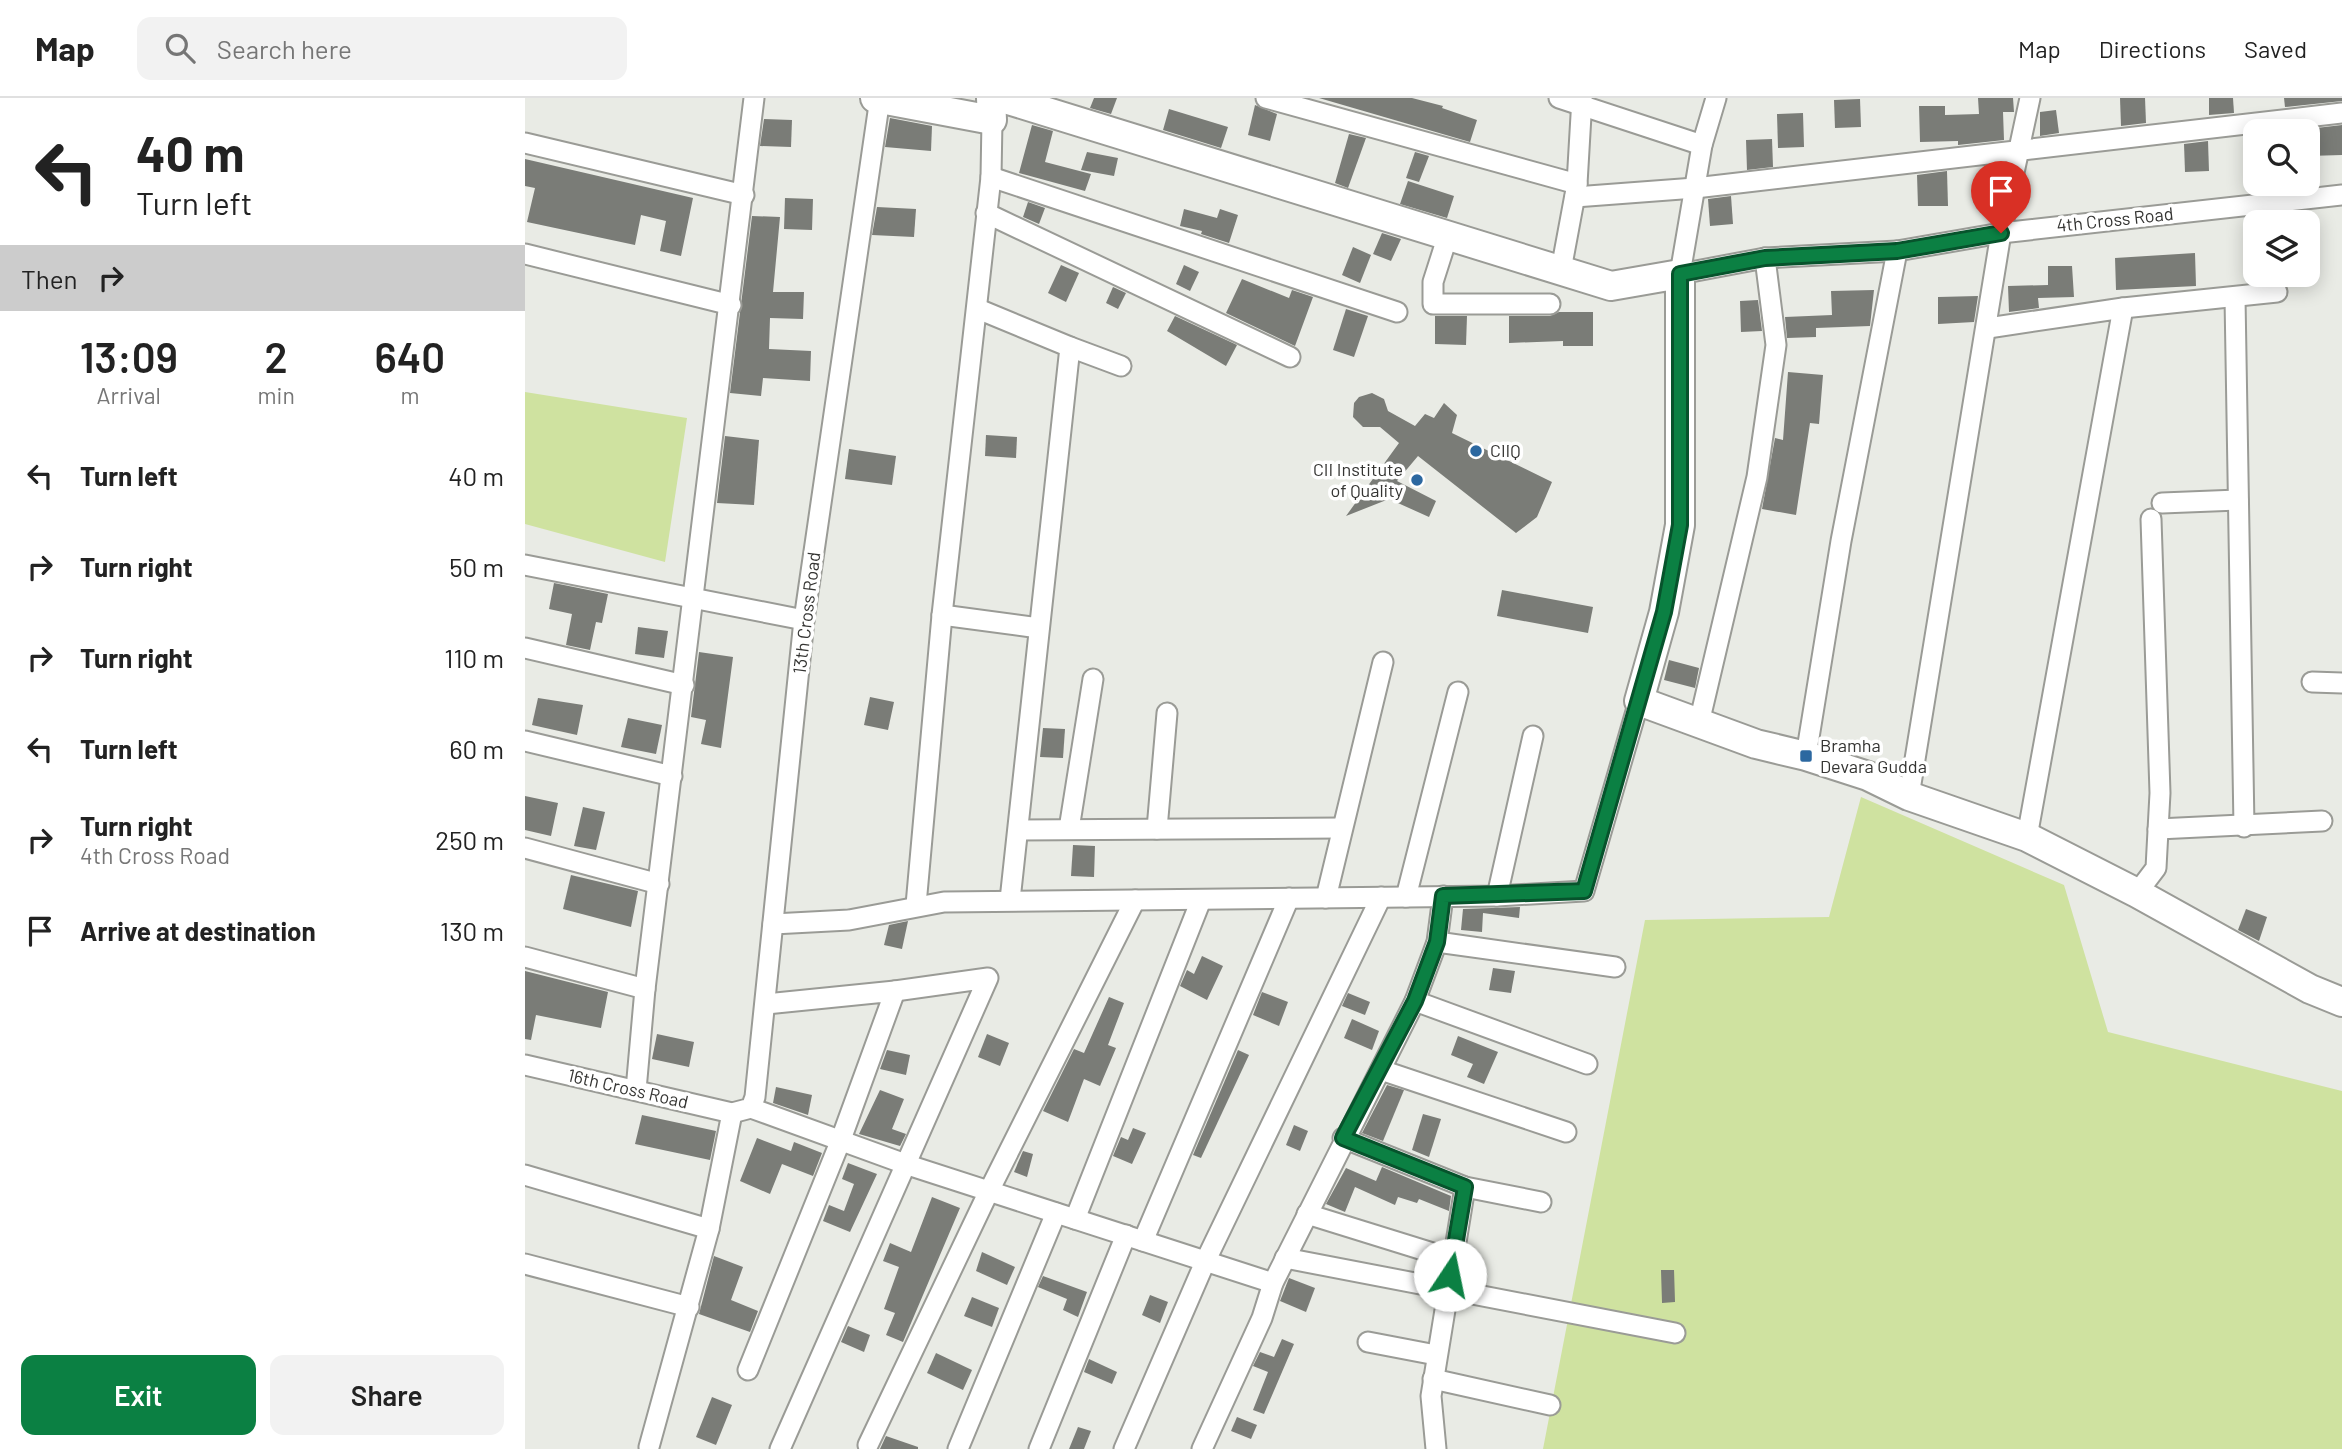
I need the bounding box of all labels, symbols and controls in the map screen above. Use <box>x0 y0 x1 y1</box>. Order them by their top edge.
search box <box>137 17 627 80</box>
text: Map <box>35 28 95 68</box>
icon: search <box>161 29 199 67</box>
text: Search here <box>217 33 352 64</box>
text: Map <box>2018 34 2061 63</box>
text: Directions <box>2099 34 2206 63</box>
text: Saved <box>2244 34 2307 63</box>
map controls <box>2243 119 2320 287</box>
button: search <box>2243 119 2320 196</box>
text: 40 m <box>136 123 244 182</box>
icon: left <box>21 126 112 217</box>
pin <box>1971 161 2031 233</box>
icon: arrive <box>1982 172 2020 210</box>
text: Turn left <box>136 183 253 221</box>
street label: 4th Cross Road <box>2055 202 2174 236</box>
button: layers <box>2243 210 2320 287</box>
icon: right <box>92 259 130 297</box>
text: Then <box>21 263 78 294</box>
text: 13:09 <box>80 331 178 381</box>
text: 2 <box>265 331 288 381</box>
text: 640 <box>375 331 445 381</box>
text: Arrival <box>97 381 161 409</box>
text: min <box>258 381 295 409</box>
text: m <box>400 381 419 409</box>
place label: CIIQ <box>1490 439 1521 461</box>
marker: CIIQ <box>1468 443 1484 459</box>
icon: left <box>21 457 59 495</box>
place label: CII Institute of Quality <box>1313 458 1403 501</box>
text: Turn left <box>80 460 178 491</box>
text: 40 m <box>448 460 504 491</box>
marker: CII Institute of Quality <box>1409 472 1425 488</box>
icon: right <box>21 548 59 586</box>
street label: 13th Cross Road <box>788 550 824 675</box>
text: Turn right <box>80 551 193 582</box>
text: 50 m <box>449 551 504 582</box>
icon: right <box>21 639 59 677</box>
text: Turn right <box>80 642 193 673</box>
text: 110 m <box>444 642 504 673</box>
icon: left <box>21 730 59 768</box>
text: Turn left <box>80 733 178 764</box>
text: 60 m <box>449 733 504 764</box>
place label: Bramha Devara Gudda <box>1820 734 1927 777</box>
marker: Bramha Devara Gudda <box>1798 748 1814 764</box>
text: Turn right <box>80 810 193 841</box>
icon: right <box>21 821 59 859</box>
text: 250 m <box>435 824 504 855</box>
text: 4th Cross Road <box>80 841 230 869</box>
icon: arrive <box>21 912 59 950</box>
text: Arrive at destination <box>80 915 316 946</box>
text: 130 m <box>440 915 504 946</box>
street label: 16th Cross Road <box>566 1063 691 1113</box>
position arrow <box>1413 1238 1487 1312</box>
button: Exit <box>21 1355 256 1435</box>
button: Share <box>270 1355 504 1435</box>

